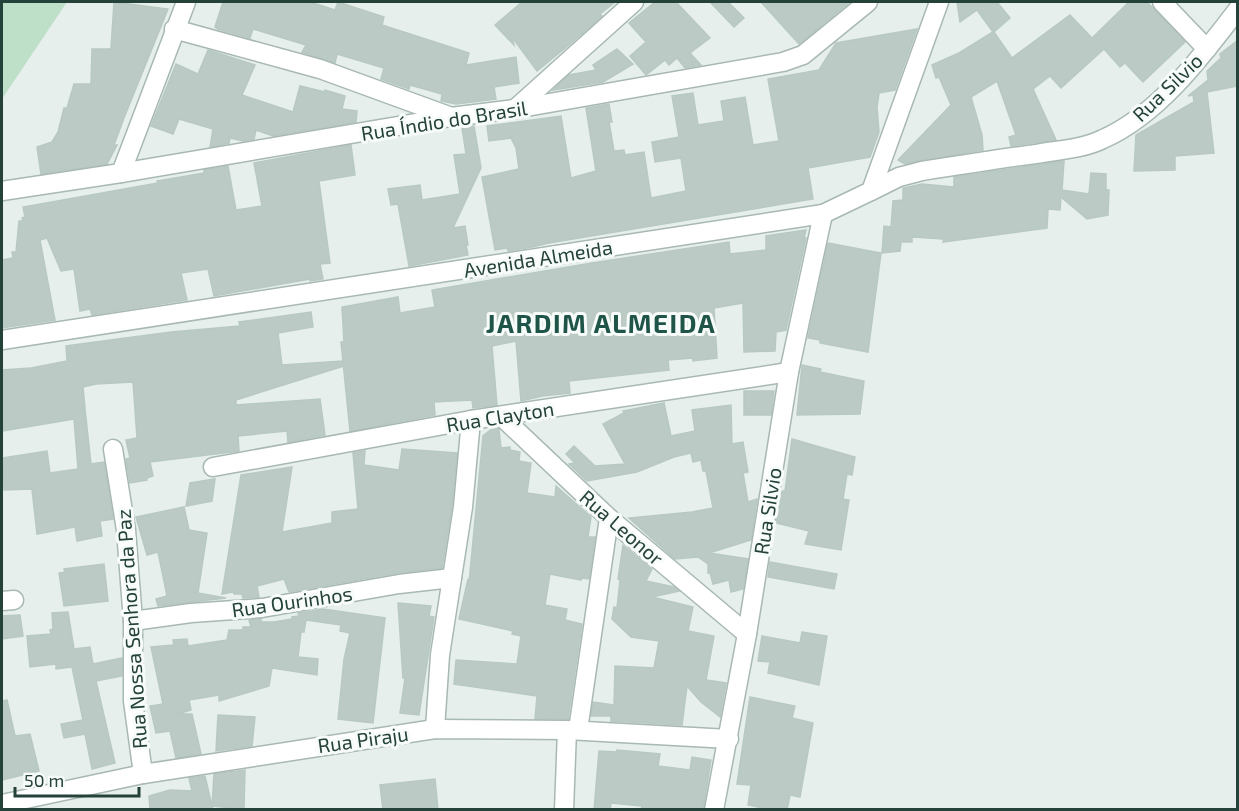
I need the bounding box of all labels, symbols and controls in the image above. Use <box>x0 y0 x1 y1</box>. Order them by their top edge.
street label: Rua Silvio <box>1127 48 1207 126</box>
street label: Rua Índio do Brasil <box>359 95 529 145</box>
street label: Avenida Almeida <box>462 234 614 282</box>
district label: JARDIM ALMEIDA <box>486 307 716 338</box>
street label: Rua Clayton <box>444 396 556 436</box>
street label: Rua Silvio <box>748 466 786 556</box>
street label: Rua Leonor <box>575 484 669 570</box>
street label: Rua Nossa Senhora da Paz <box>111 508 151 750</box>
street label: Rua Ourinhos <box>230 581 354 621</box>
street label: Rua Piraju <box>316 721 410 757</box>
scale bar <box>15 760 140 798</box>
text: 50 m <box>24 769 64 791</box>

